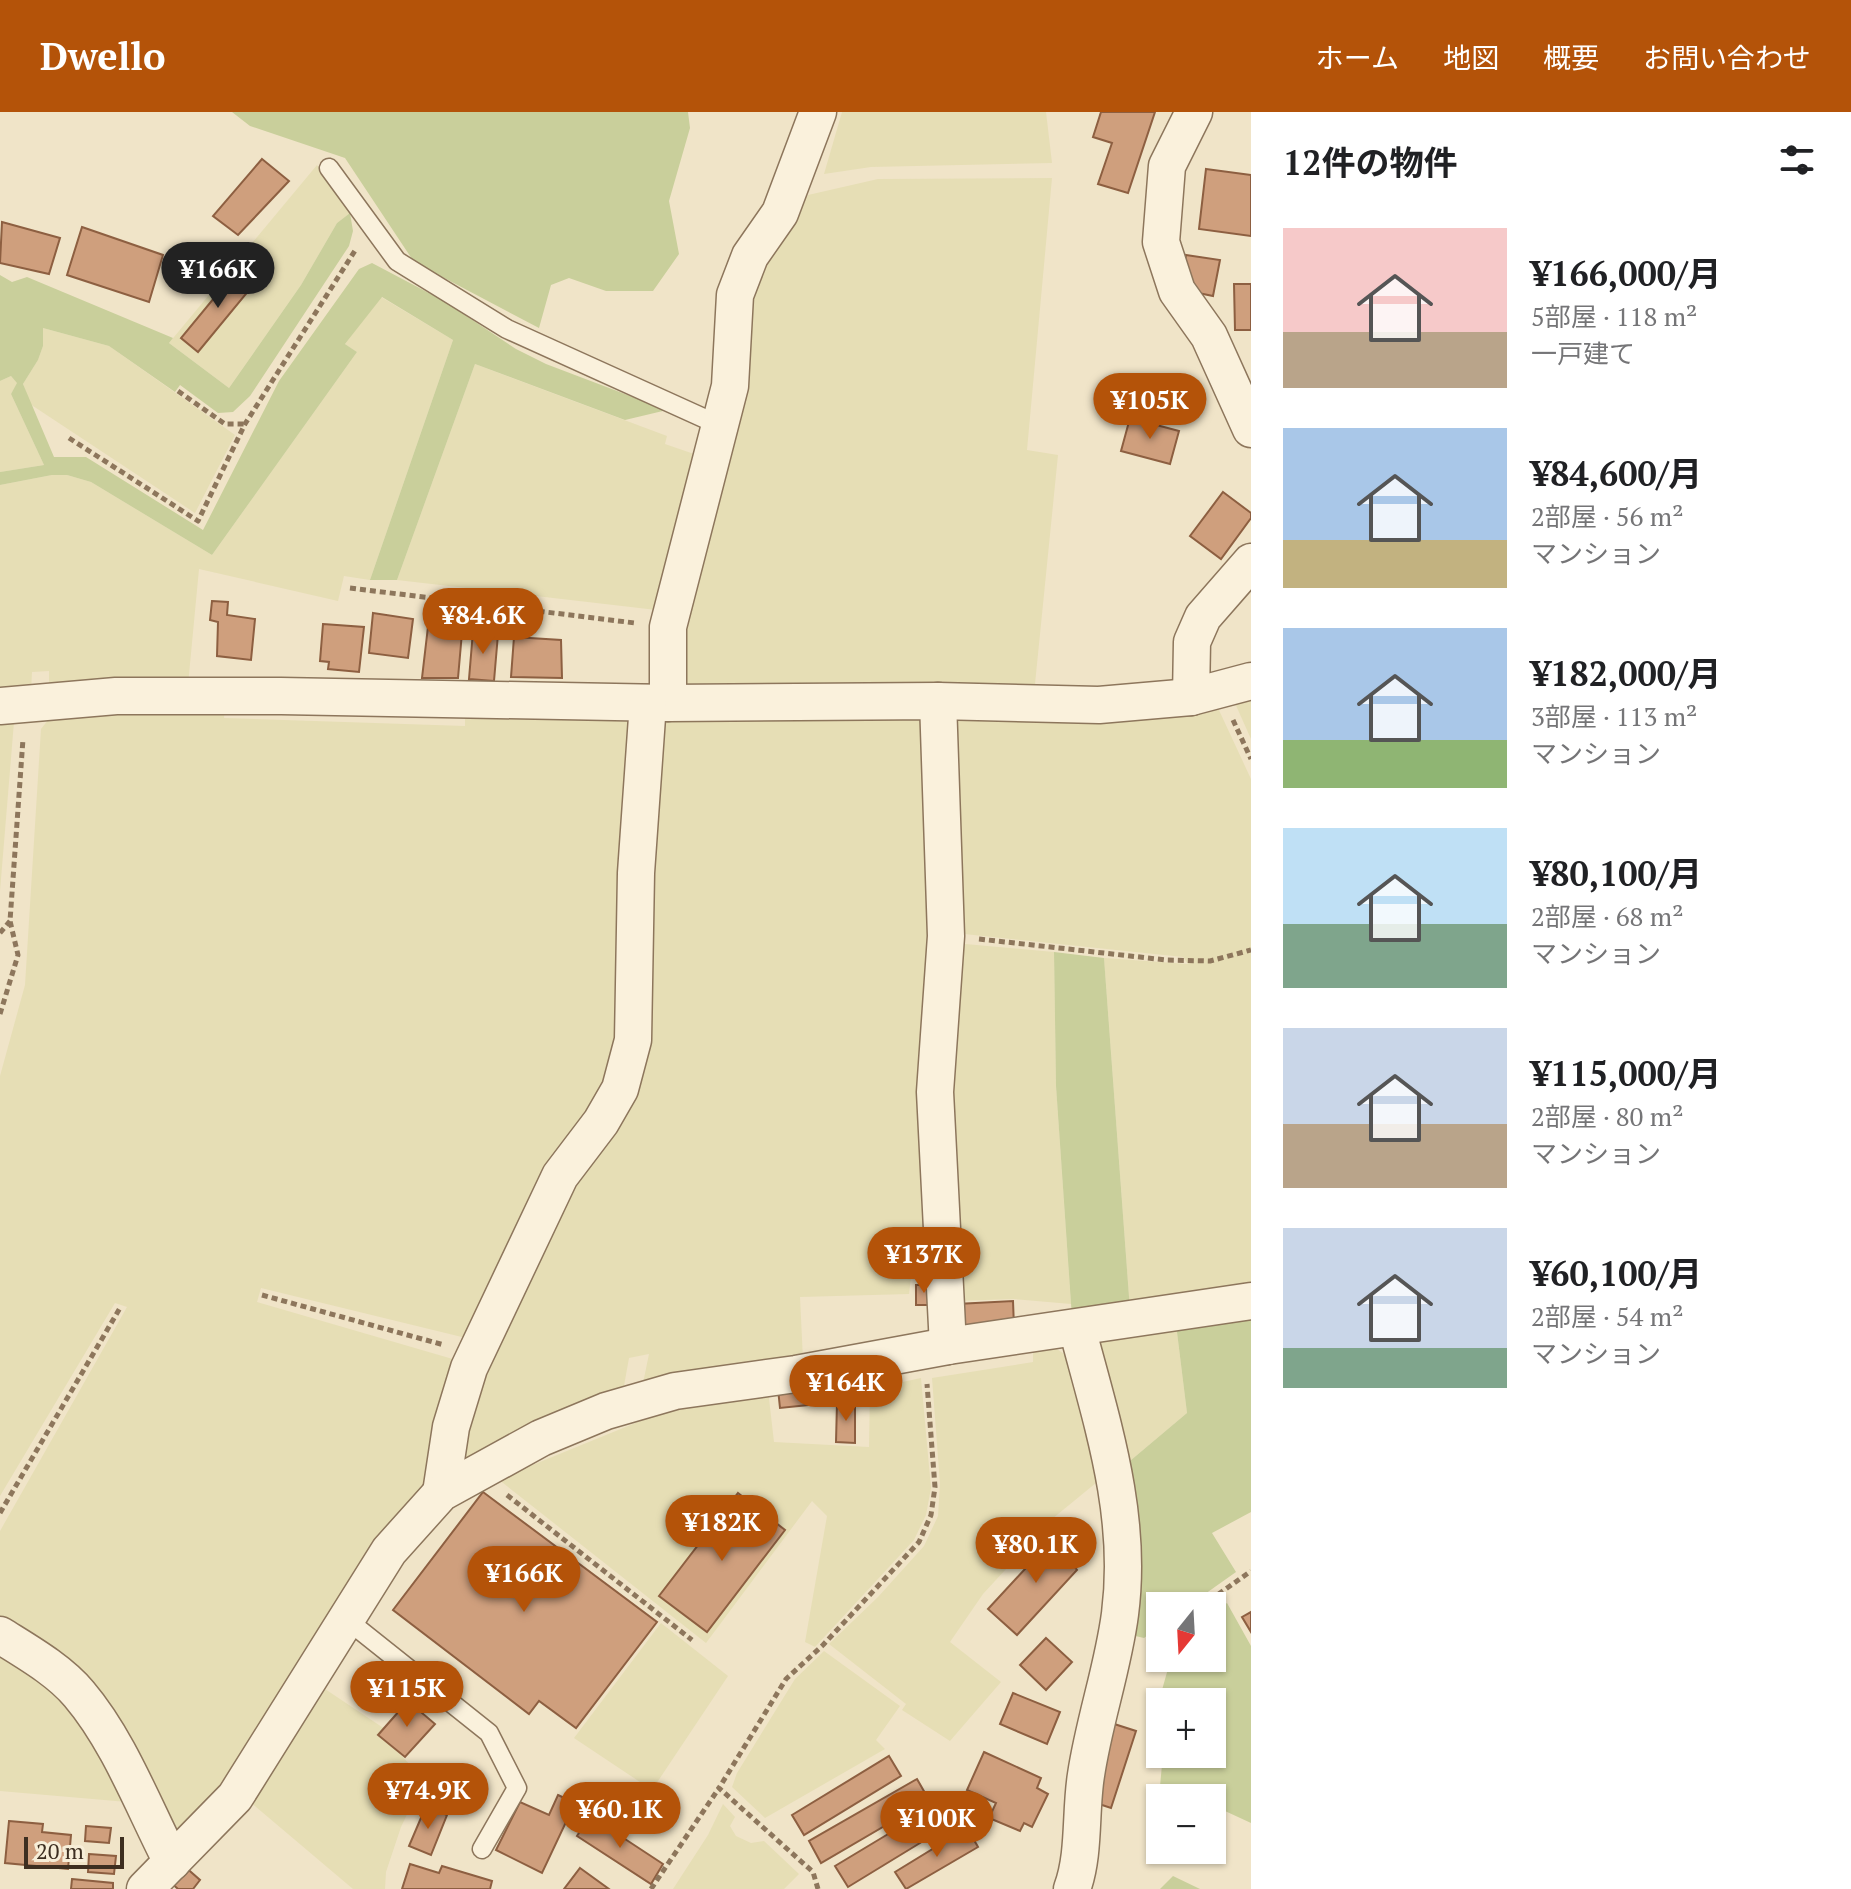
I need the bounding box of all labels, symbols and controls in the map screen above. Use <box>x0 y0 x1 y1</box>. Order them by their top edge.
text: Dwello <box>40 31 166 81</box>
text: ホーム <box>1316 39 1399 76</box>
text: 地図 <box>1443 39 1499 76</box>
text: 概要 <box>1543 39 1599 76</box>
text: お問い合わせ <box>1643 39 1811 76</box>
icon: filters <box>1775 138 1819 182</box>
text: 12件の物件 <box>1283 140 1457 185</box>
pin: ¥166K <box>162 242 274 310</box>
text: ¥166K <box>179 251 257 285</box>
text: ¥166,000/月 <box>1531 251 1722 296</box>
icon: home <box>1347 260 1443 356</box>
text: 5部屋 · 118 m² <box>1531 299 1697 333</box>
text: 一戸建て <box>1531 336 1635 370</box>
pin: ¥105K <box>1094 373 1206 441</box>
text: ¥105K <box>1111 382 1189 416</box>
text: ¥84,600/月 <box>1531 451 1702 496</box>
icon: home <box>1347 460 1443 556</box>
text: 2部屋 · 56 m² <box>1531 499 1683 533</box>
text: マンション <box>1531 536 1661 570</box>
pin: ¥84.6K <box>418 588 548 656</box>
text: ¥84.6K <box>441 597 525 631</box>
text: ¥182,000/月 <box>1531 651 1722 696</box>
icon: home <box>1347 660 1443 756</box>
text: 3部屋 · 113 m² <box>1531 699 1697 733</box>
text: マンション <box>1531 736 1661 770</box>
text: ¥80,100/月 <box>1531 851 1702 896</box>
icon: home <box>1347 860 1443 956</box>
text: 2部屋 · 68 m² <box>1531 899 1683 933</box>
text: マンション <box>1531 936 1661 970</box>
text: ¥115,000/月 <box>1531 1051 1722 1096</box>
icon: home <box>1347 1060 1443 1156</box>
text: 2部屋 · 80 m² <box>1531 1099 1683 1133</box>
text: マンション <box>1531 1136 1661 1170</box>
pin: ¥137K <box>868 1227 980 1295</box>
text: ¥137K <box>885 1236 963 1270</box>
text: ¥60,100/月 <box>1531 1251 1702 1296</box>
icon: home <box>1347 1260 1443 1356</box>
text: 2部屋 · 54 m² <box>1531 1299 1683 1333</box>
text: マンション <box>1531 1336 1661 1370</box>
pin: ¥164K <box>790 1355 902 1423</box>
text: ¥164K <box>807 1364 885 1398</box>
pin: ¥182K <box>666 1495 778 1563</box>
text: ¥182K <box>683 1504 761 1538</box>
pin: ¥80.1K <box>971 1517 1101 1585</box>
text: ¥80.1K <box>994 1526 1078 1560</box>
pin: ¥166K <box>468 1546 580 1614</box>
text: ¥166K <box>485 1555 563 1589</box>
north arrow <box>1146 1592 1226 1672</box>
map controls <box>1146 1592 1226 1864</box>
pin: ¥115K <box>351 1661 463 1729</box>
text: ¥115K <box>368 1670 446 1704</box>
button: + <box>1146 1688 1226 1768</box>
pin: ¥74.9K <box>363 1763 493 1831</box>
text: ¥74.9K <box>386 1772 470 1806</box>
pin: ¥60.1K <box>555 1782 685 1850</box>
button: − <box>1146 1784 1226 1864</box>
text: ¥60.1K <box>578 1791 662 1825</box>
pin: ¥100K <box>881 1791 993 1859</box>
text: ¥100K <box>898 1800 976 1834</box>
scale bar <box>24 1833 124 1869</box>
text: 20 m <box>36 1836 84 1865</box>

